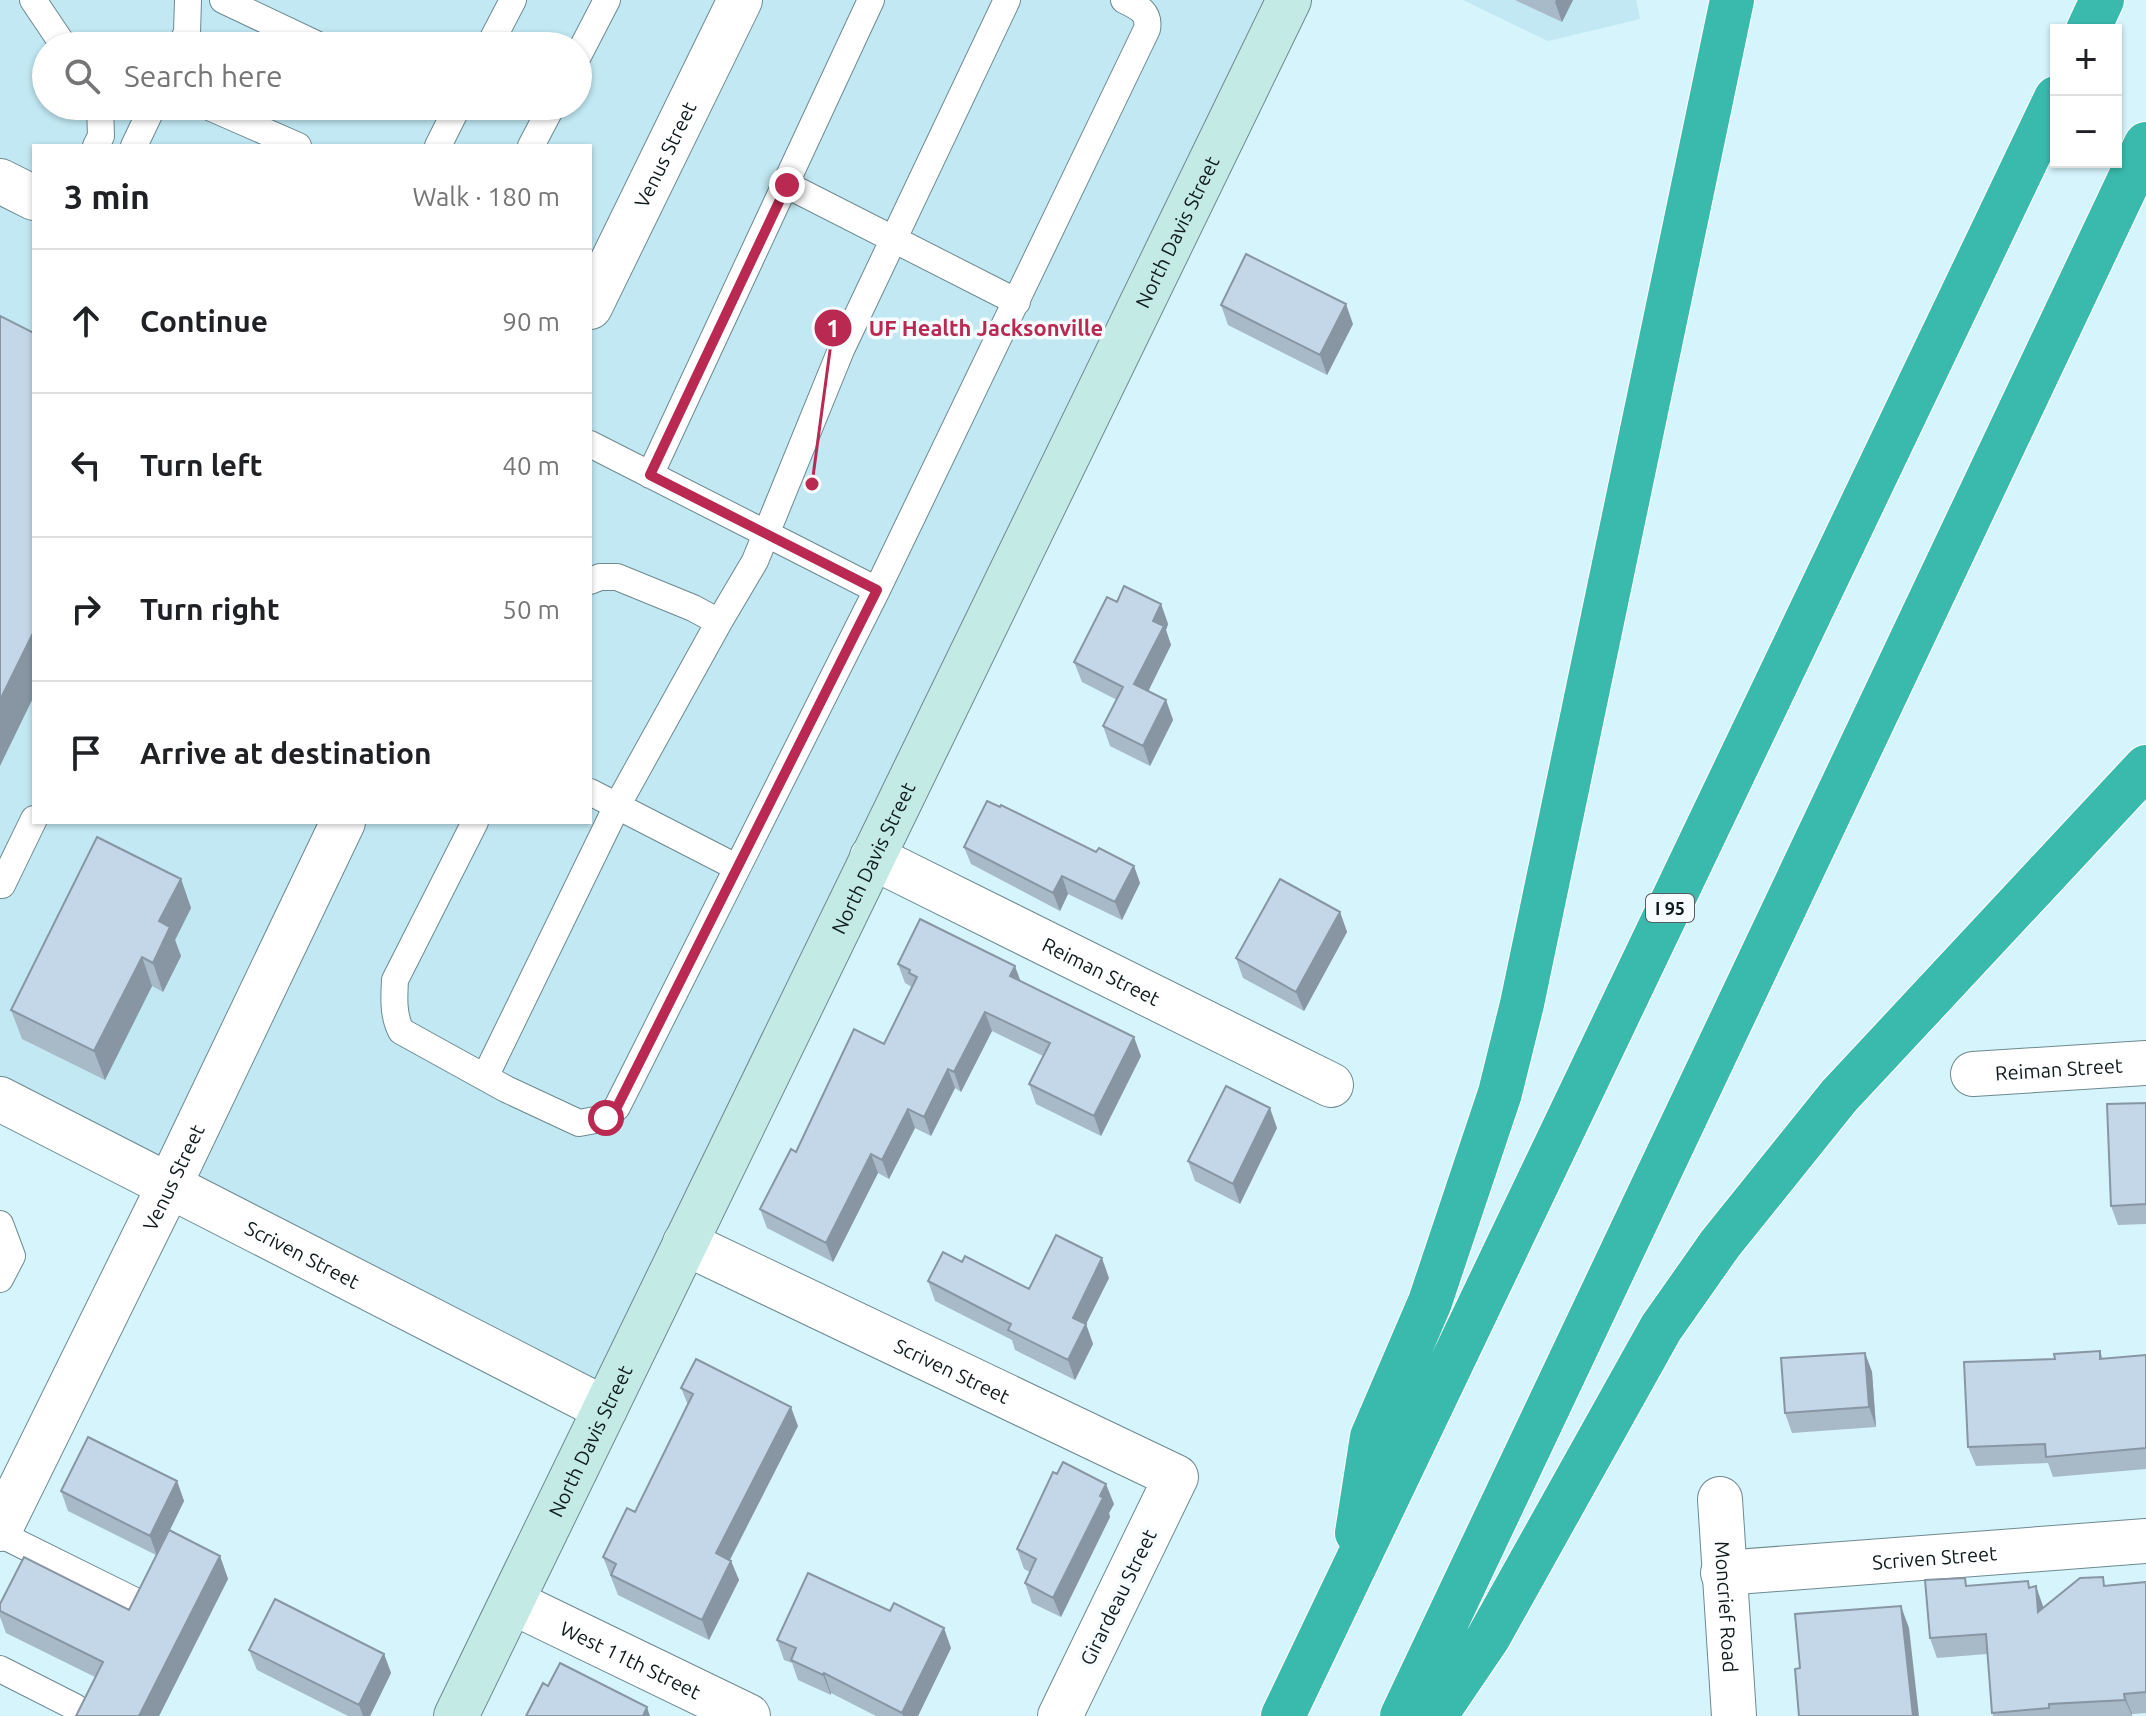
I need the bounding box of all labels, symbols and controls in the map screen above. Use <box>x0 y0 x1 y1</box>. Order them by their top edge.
map controls <box>2050 24 2122 168</box>
button: + <box>2050 24 2122 96</box>
search box <box>32 32 592 120</box>
icon: search <box>60 54 104 98</box>
text: Search here <box>124 59 283 93</box>
button: − <box>2050 96 2122 168</box>
street label: Venus Street <box>629 97 700 211</box>
street label: North Davis Street <box>1130 152 1223 311</box>
route end <box>769 167 805 203</box>
text: 3 min <box>64 177 150 215</box>
text: Walk · 180 m <box>412 182 560 211</box>
icon: ahead <box>64 299 108 343</box>
text: Continue <box>140 304 268 338</box>
callout: UF Health Jacksonville <box>813 305 1120 351</box>
text: 90 m <box>502 307 560 336</box>
text: 1 <box>826 315 840 342</box>
text: UF Health Jacksonville <box>869 315 1103 340</box>
icon: left <box>64 443 108 487</box>
text: Turn left <box>140 448 262 482</box>
text: 40 m <box>502 451 560 480</box>
icon: right <box>64 587 108 631</box>
text: Turn right <box>140 592 280 626</box>
text: 50 m <box>502 595 560 624</box>
icon: arrive <box>64 731 108 775</box>
text: Arrive at destination <box>140 736 432 770</box>
street label: North Davis Street <box>826 778 919 937</box>
road number: I 95 <box>1646 894 1694 922</box>
street label: Reiman Street <box>1039 932 1164 1010</box>
street label: Reiman Street <box>1994 1053 2123 1084</box>
route start <box>588 1100 624 1136</box>
street label: Venus Street <box>138 1120 208 1234</box>
street label: Scriven Street <box>242 1215 364 1293</box>
street label: Scriven Street <box>891 1333 1014 1408</box>
street label: North Davis Street <box>543 1361 636 1520</box>
street label: Girardeau Street <box>1075 1525 1161 1669</box>
street label: Moncrief Road <box>1711 1540 1743 1673</box>
street label: Scriven Street <box>1871 1541 1998 1573</box>
street label: West 11th Street <box>557 1616 705 1703</box>

